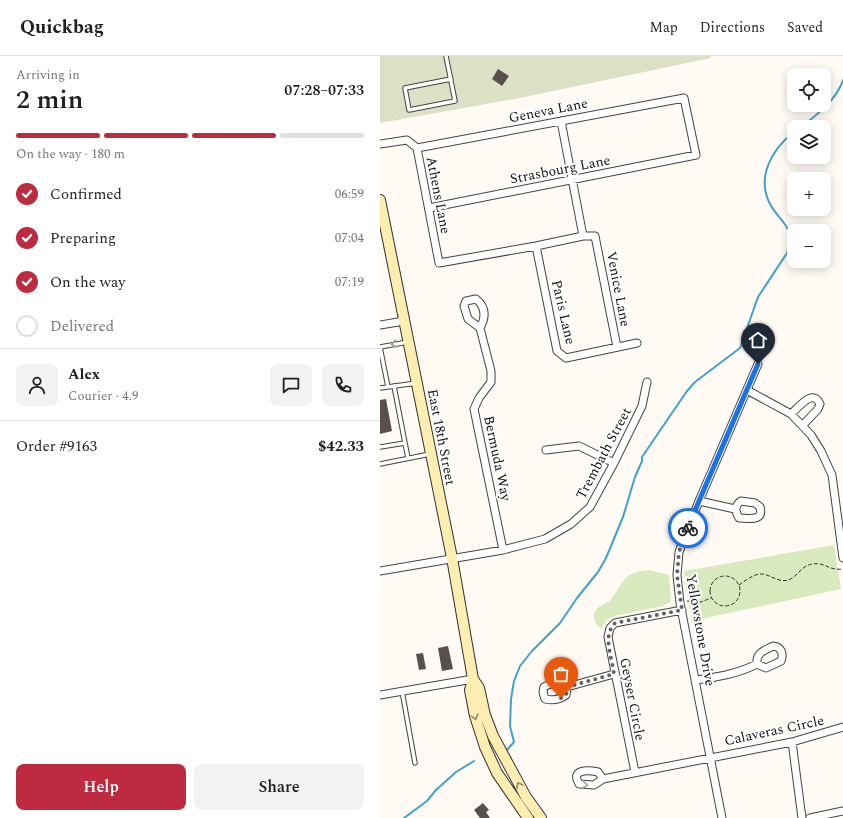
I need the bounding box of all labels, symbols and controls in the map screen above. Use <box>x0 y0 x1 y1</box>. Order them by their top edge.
text: Quickbag <box>20 13 104 42</box>
text: Map <box>650 17 678 38</box>
text: Directions <box>700 17 765 38</box>
text: Saved <box>787 17 823 38</box>
text: Arriving in <box>16 65 80 85</box>
map controls <box>787 68 831 268</box>
button: locate <box>787 68 831 112</box>
text: 07:28–07:33 <box>284 79 364 102</box>
text: 2 min <box>16 80 83 120</box>
street label: Geneva Lane <box>507 92 590 128</box>
button: layers <box>787 120 831 164</box>
text: On the way · 180 m <box>16 144 125 164</box>
street label: Strasbourg Lane <box>508 149 612 190</box>
street label: Athens Lane <box>421 155 456 236</box>
button: + <box>787 172 831 216</box>
icon: check <box>16 183 38 205</box>
text: Confirmed <box>50 183 122 206</box>
text: 06:59 <box>335 184 364 204</box>
button: − <box>787 224 831 268</box>
icon: check <box>16 227 38 249</box>
text: Preparing <box>50 227 116 250</box>
text: 07:04 <box>335 228 364 248</box>
street label: Venice Lane <box>601 250 636 329</box>
icon: check <box>16 271 38 293</box>
text: On the way <box>50 271 125 294</box>
text: 07:19 <box>335 272 364 292</box>
street label: Paris Lane <box>546 278 581 347</box>
text: Delivered <box>50 315 114 338</box>
pin <box>741 323 775 364</box>
icon: home <box>747 329 769 351</box>
one-way arrow <box>391 340 397 348</box>
text: Alex <box>68 363 100 386</box>
button: person <box>16 364 58 406</box>
button: chat <box>270 364 312 406</box>
button: phone <box>322 364 364 406</box>
text: Courier · 4.9 <box>68 386 138 406</box>
street label: East 18th Street <box>422 387 461 487</box>
street label: Trembath Street <box>570 404 637 503</box>
street label: Bermuda Way <box>478 414 517 504</box>
text: Order #9163 <box>16 435 97 458</box>
text: $42.33 <box>318 435 364 458</box>
courier <box>668 508 708 548</box>
icon: bike <box>677 517 699 539</box>
street label: Yellowstone Drive <box>680 572 721 688</box>
street label: Geyser Circle <box>614 656 651 742</box>
pin <box>544 657 578 698</box>
icon: bag <box>550 663 572 685</box>
street label: Calaveras Circle <box>722 710 826 751</box>
one-way arrow <box>471 714 479 720</box>
button: Help <box>16 764 186 810</box>
button: Share <box>194 764 364 810</box>
one-way arrow <box>582 780 589 789</box>
one-way arrow <box>517 782 524 789</box>

